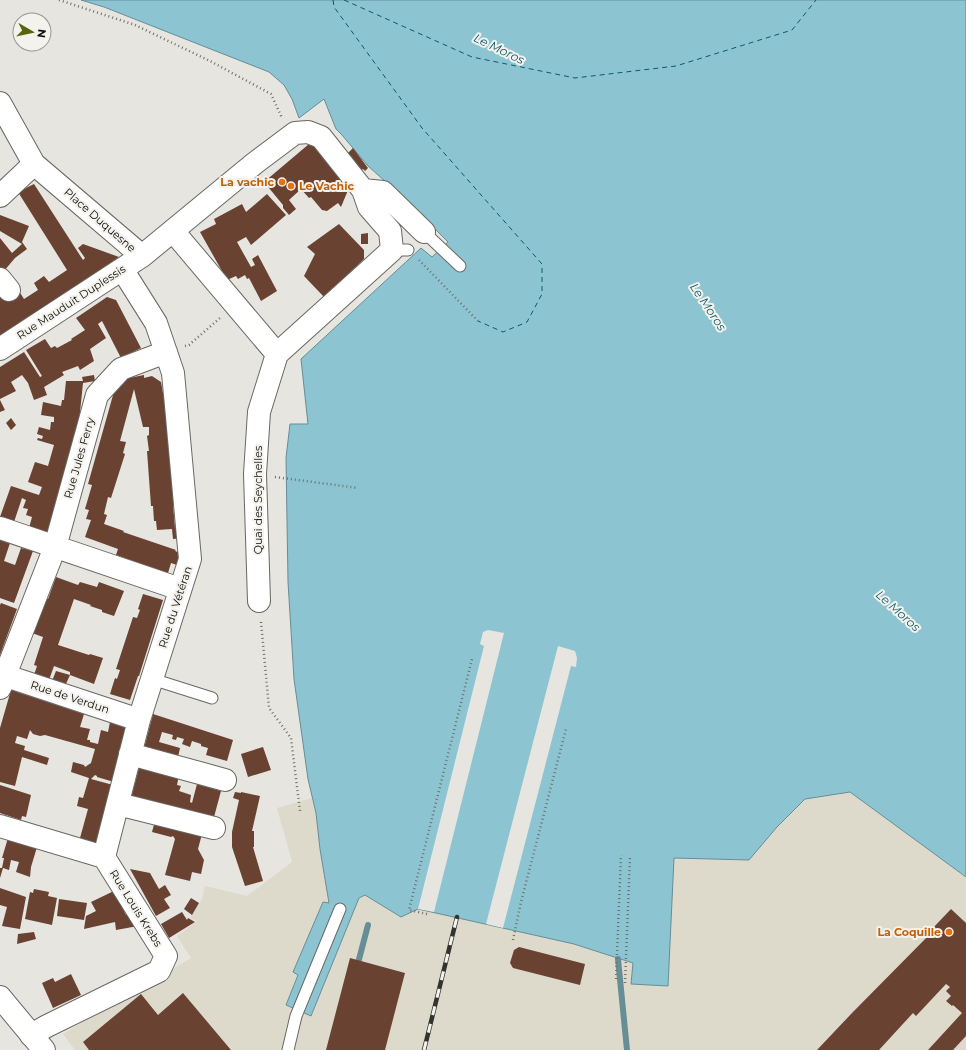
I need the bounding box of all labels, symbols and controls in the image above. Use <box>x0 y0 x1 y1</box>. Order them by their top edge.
north arrow <box>12 12 52 52</box>
text: N <box>34 28 49 39</box>
water label: Le Moros <box>471 30 527 67</box>
place label: La vachic <box>220 175 274 189</box>
marker: La vachic <box>277 177 287 187</box>
place label: Le Vachic <box>299 179 354 193</box>
marker: Le Vachic <box>286 181 296 191</box>
street label: Place Duquesne <box>61 185 139 255</box>
street label: Rue Mauduit Duplessis <box>14 261 129 342</box>
water label: Le Moros <box>687 280 730 334</box>
street label: Rue Jules Ferry <box>61 416 97 500</box>
street label: Quai des Seychelles <box>251 445 265 554</box>
street label: Rue du Vétéran <box>155 564 195 650</box>
water label: Le Moros <box>873 587 924 634</box>
street label: Rue de Verdun <box>29 678 111 716</box>
street label: Rue Louis Krebs <box>107 867 166 950</box>
place label: La Coquille <box>877 925 941 939</box>
marker: La Coquille <box>944 927 954 937</box>

